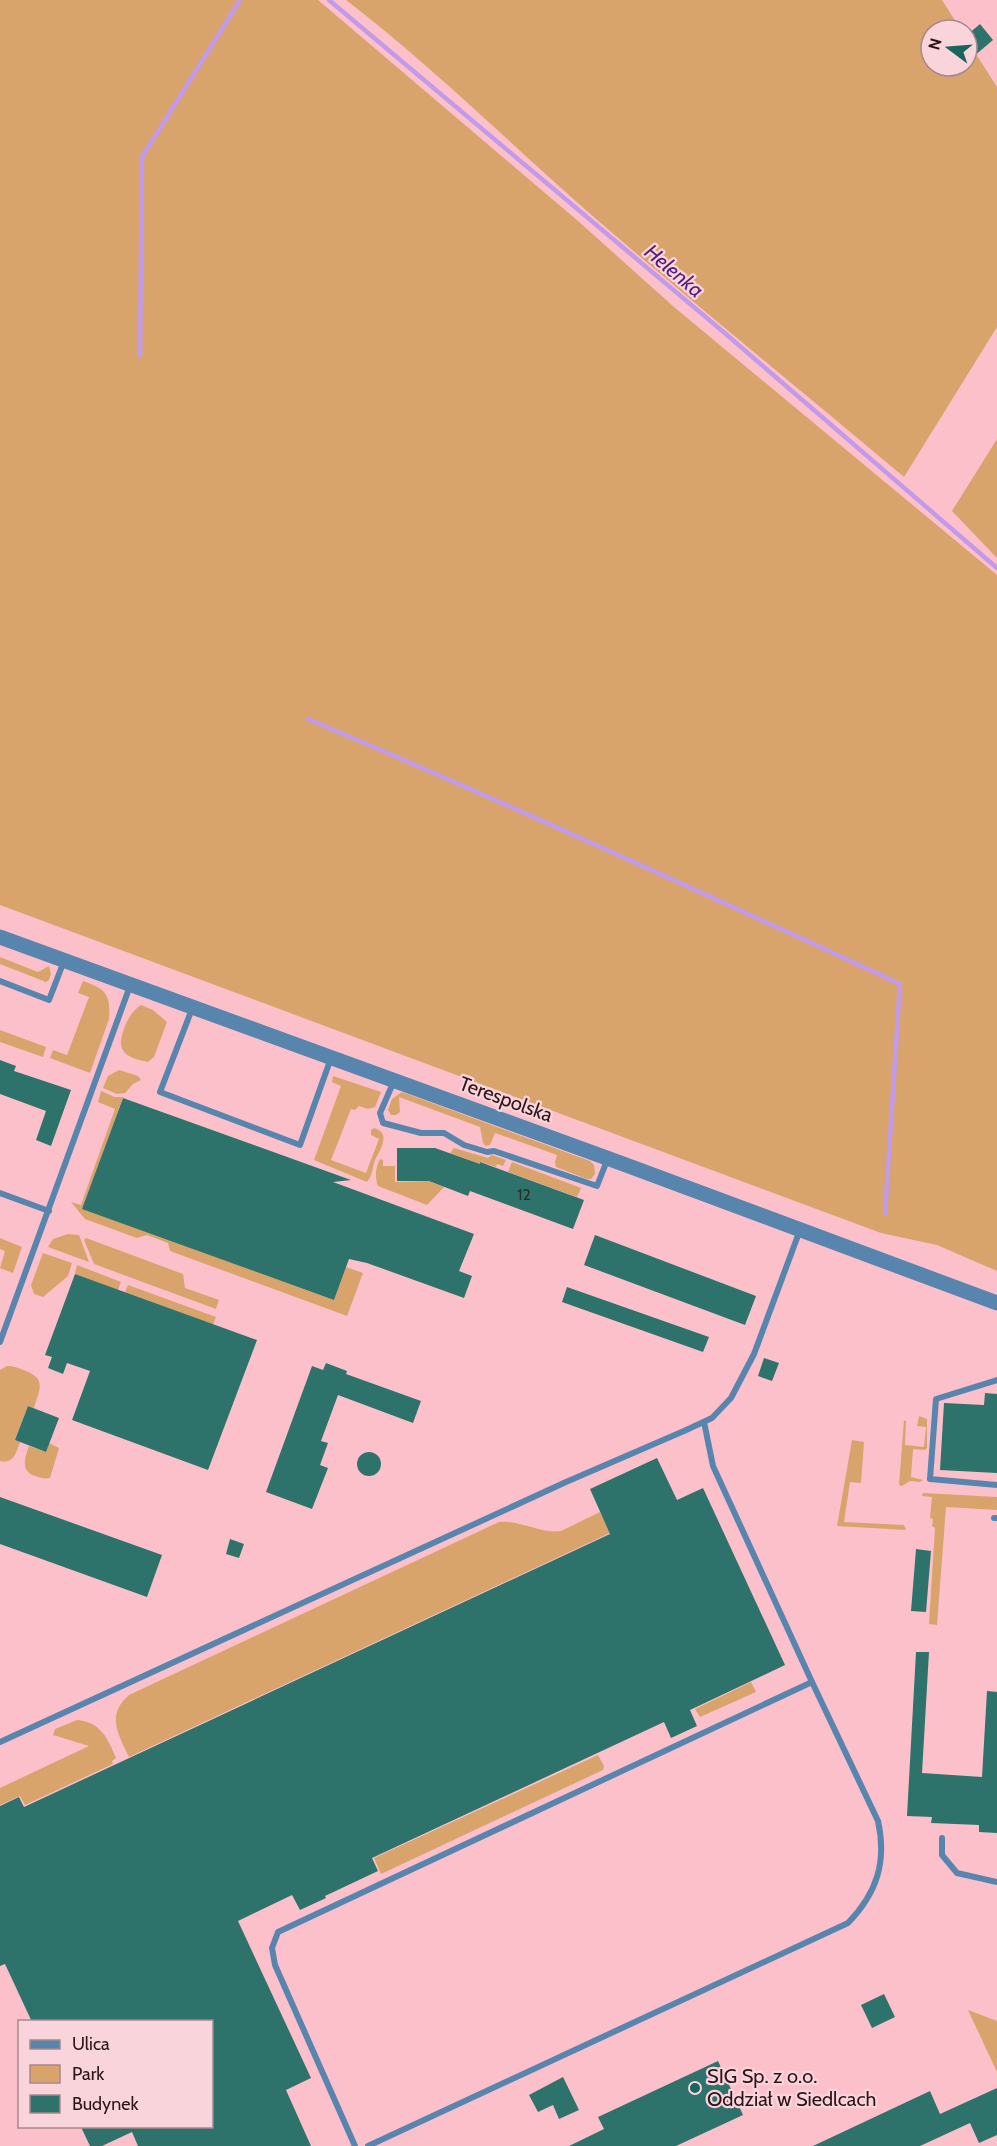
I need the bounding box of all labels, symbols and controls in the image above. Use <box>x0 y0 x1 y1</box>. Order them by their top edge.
north arrow <box>919 18 979 78</box>
text: N <box>924 36 946 52</box>
water label: Helenka <box>640 239 709 302</box>
street label: Terespolska <box>456 1071 556 1127</box>
house number: 12 <box>517 1185 531 1204</box>
legend <box>18 2020 213 2128</box>
text: Ulica <box>72 2033 110 2055</box>
text: Park <box>72 2063 105 2085</box>
place label: SIG Sp. z o.o. Oddział w Siedlcach <box>707 2064 876 2111</box>
marker: SIG Sp. z o.o. Oddział w Siedlcach <box>688 2081 702 2095</box>
text: Budynek <box>72 2093 139 2115</box>

